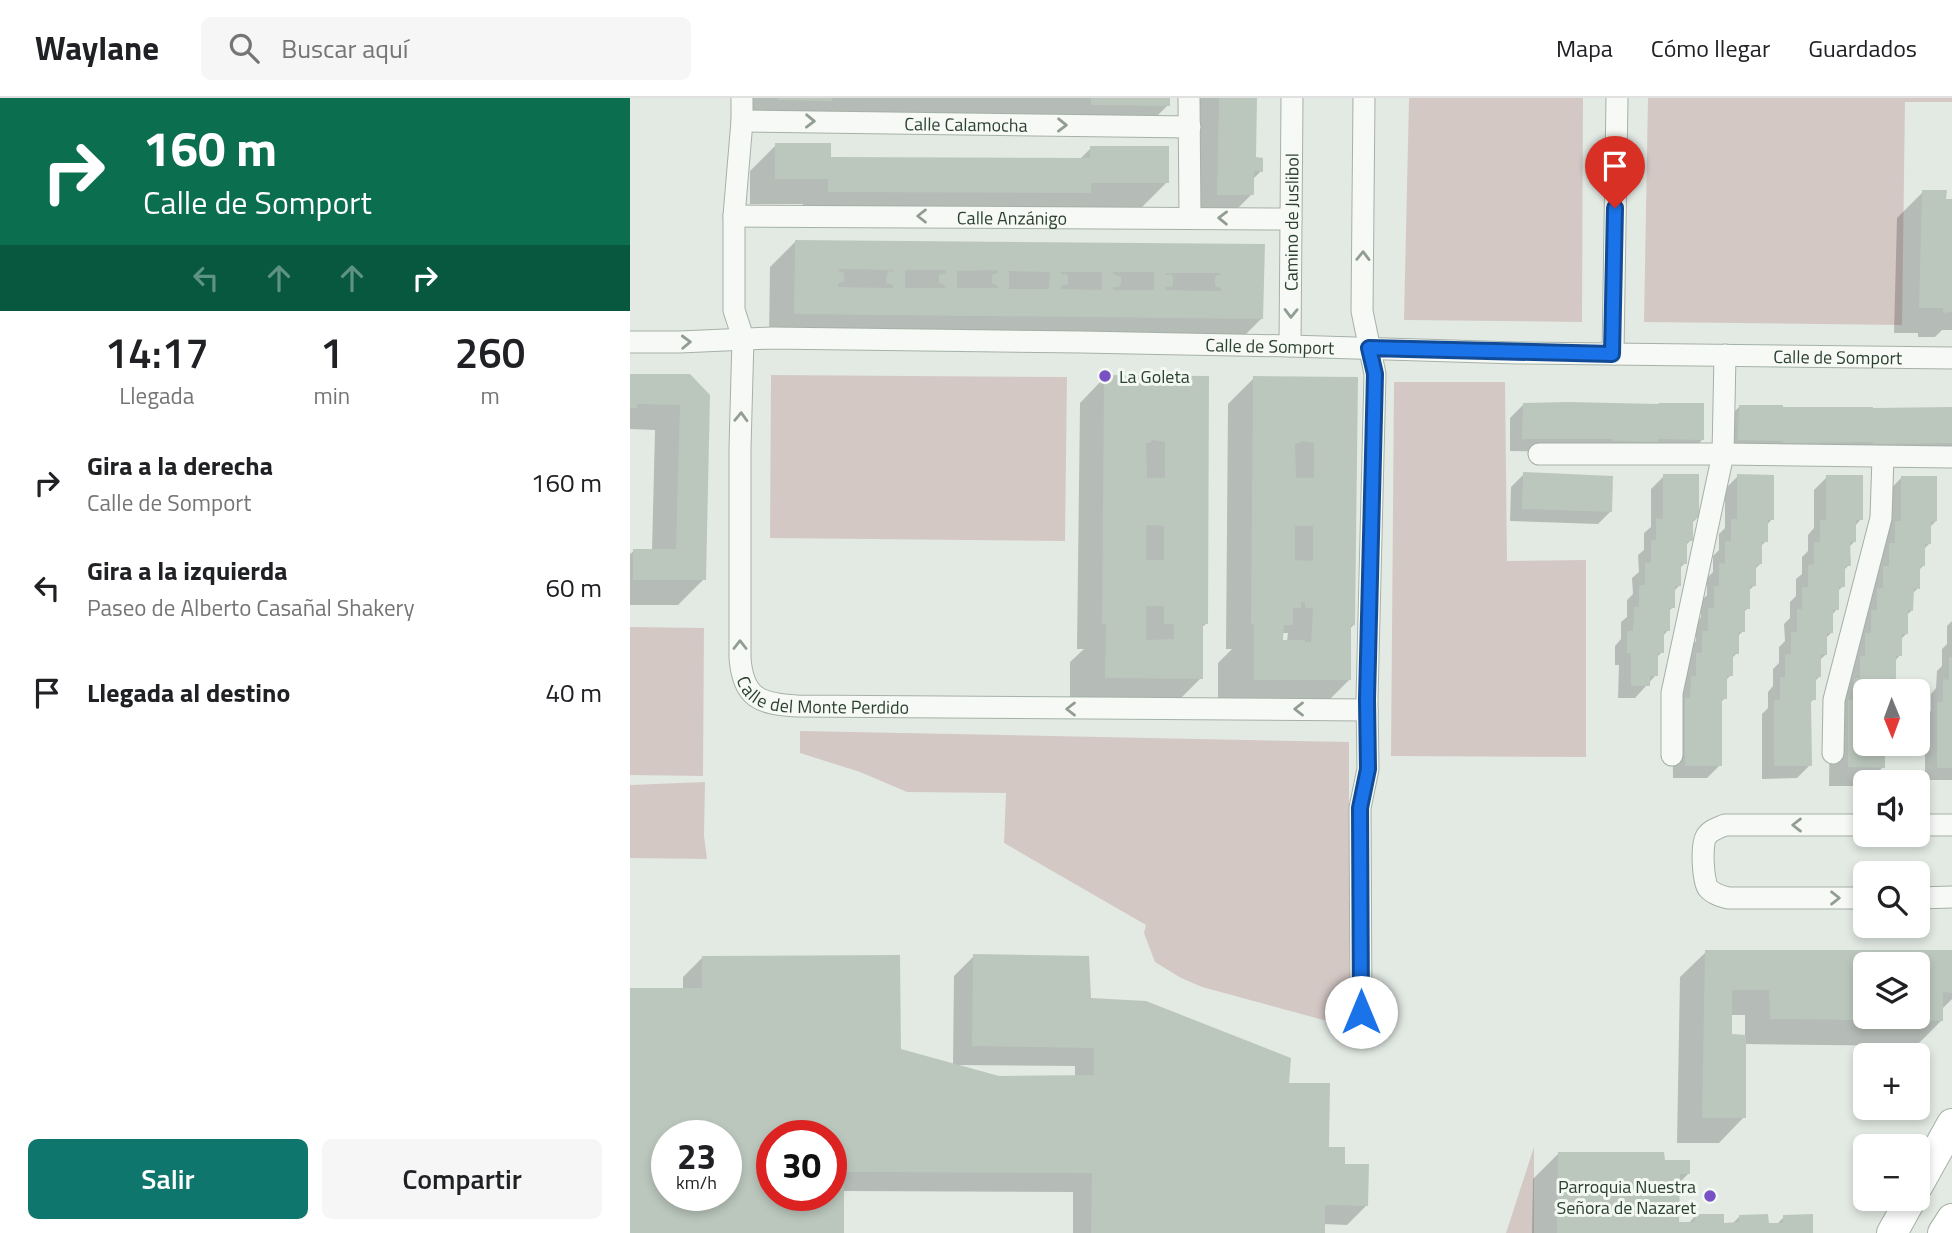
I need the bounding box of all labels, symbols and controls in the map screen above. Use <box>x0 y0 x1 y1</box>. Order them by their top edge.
search box <box>201 17 691 80</box>
text: Waylane <box>35 23 159 73</box>
icon: search <box>225 29 263 67</box>
text: Buscar aquí <box>281 29 408 68</box>
text: Mapa <box>1556 30 1613 66</box>
text: Cómo llegar <box>1651 30 1770 66</box>
text: Guardados <box>1808 30 1917 66</box>
text: 160 m <box>143 110 277 185</box>
street label: Calle Calamocha <box>904 110 1028 138</box>
one-way arrow <box>805 114 816 129</box>
one-way arrow <box>1057 117 1068 133</box>
icon: right <box>28 126 119 217</box>
pin <box>1585 136 1645 208</box>
icon: arrive <box>1596 147 1634 185</box>
street label: Camino de Juslibol <box>1277 153 1305 291</box>
text: Calle de Somport <box>143 178 372 226</box>
street label: Calle Anzánigo <box>957 204 1067 231</box>
one-way arrow <box>916 208 926 224</box>
one-way arrow <box>1217 211 1228 226</box>
one-way arrow <box>1355 250 1371 261</box>
icon: left <box>187 259 225 297</box>
icon: ahead <box>260 259 298 297</box>
icon: ahead <box>333 259 371 297</box>
icon: right <box>406 259 444 297</box>
one-way arrow <box>1283 308 1298 319</box>
text: 14:17 <box>105 320 209 384</box>
text: 1 <box>320 320 344 384</box>
text: 260 <box>455 320 525 384</box>
street label: Calle de Somport <box>1205 331 1335 361</box>
one-way arrow <box>681 334 692 349</box>
street label: Calle de Somport <box>1773 342 1903 371</box>
place label: La Goleta <box>1119 363 1190 390</box>
marker: La Goleta <box>1097 368 1113 384</box>
text: Llegada <box>119 378 194 413</box>
text: min <box>313 378 350 413</box>
text: m <box>480 378 500 413</box>
one-way arrow <box>733 412 749 422</box>
text: Gira a la derecha <box>87 446 273 485</box>
text: 160 m <box>531 463 602 502</box>
icon: right <box>28 464 66 502</box>
text: Calle de Somport <box>87 485 251 520</box>
text: Gira a la izquierda <box>87 551 288 590</box>
text: 60 m <box>545 568 602 607</box>
icon: left <box>28 569 66 607</box>
text: Paseo de Alberto Casañal Shakery <box>87 590 415 625</box>
one-way arrow <box>732 639 748 650</box>
street label: Calle del Monte Perdido <box>730 672 909 720</box>
text: Llegada al destino <box>87 673 290 712</box>
text: 40 m <box>545 673 602 712</box>
icon: arrive <box>28 674 66 712</box>
north arrow <box>1853 679 1930 756</box>
map controls <box>1853 679 1930 1211</box>
one-way arrow <box>1066 701 1076 717</box>
one-way arrow <box>1293 701 1304 717</box>
button: sound <box>1853 770 1930 847</box>
one-way arrow <box>1792 817 1802 833</box>
button: search <box>1853 861 1930 938</box>
one-way arrow <box>1830 890 1840 906</box>
button: layers <box>1853 952 1930 1029</box>
position arrow <box>1324 975 1398 1049</box>
button: + <box>1853 1043 1930 1120</box>
speed limit sign: 30 <box>756 1120 847 1211</box>
text: 23 <box>677 1129 716 1183</box>
button: − <box>1853 1134 1930 1211</box>
button: Salir <box>28 1139 308 1219</box>
button: Compartir <box>322 1139 602 1219</box>
text: km/h <box>676 1169 717 1196</box>
place label: Parroquia Nuestra Señora de Nazaret <box>1556 1173 1697 1221</box>
marker: Parroquia Nuestra Señora de Nazaret <box>1702 1188 1718 1204</box>

